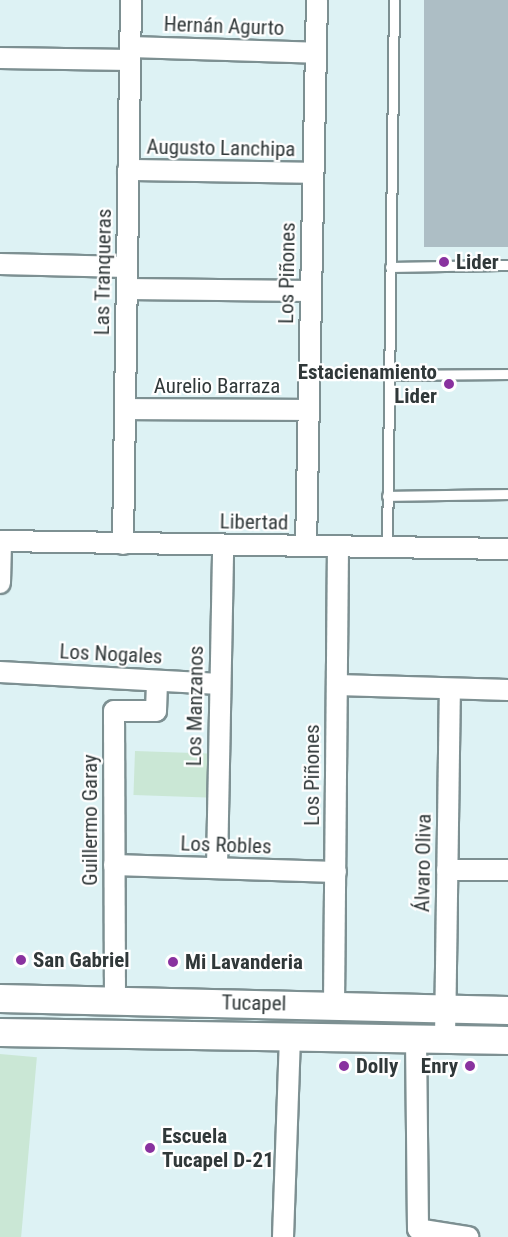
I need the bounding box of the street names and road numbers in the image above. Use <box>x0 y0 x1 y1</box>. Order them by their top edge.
street label: Hernán Agurto <box>163 11 285 41</box>
street label: Augusto Lanchipa <box>146 134 296 162</box>
street label: Las Tranqueras <box>89 208 117 336</box>
street label: Los Piñones <box>274 222 300 324</box>
street label: Aurelio Barraza <box>154 373 280 399</box>
street label: Libertad <box>219 509 289 535</box>
street label: Los Nogales <box>59 639 163 669</box>
street label: Los Manzanos <box>181 645 209 767</box>
street label: Los Piñones <box>299 724 325 826</box>
street label: Guillermo Garay <box>77 754 103 886</box>
street label: Álvaro Oliva <box>410 814 436 912</box>
street label: Los Robles <box>180 831 272 859</box>
street label: Tucapel <box>221 990 287 1016</box>

